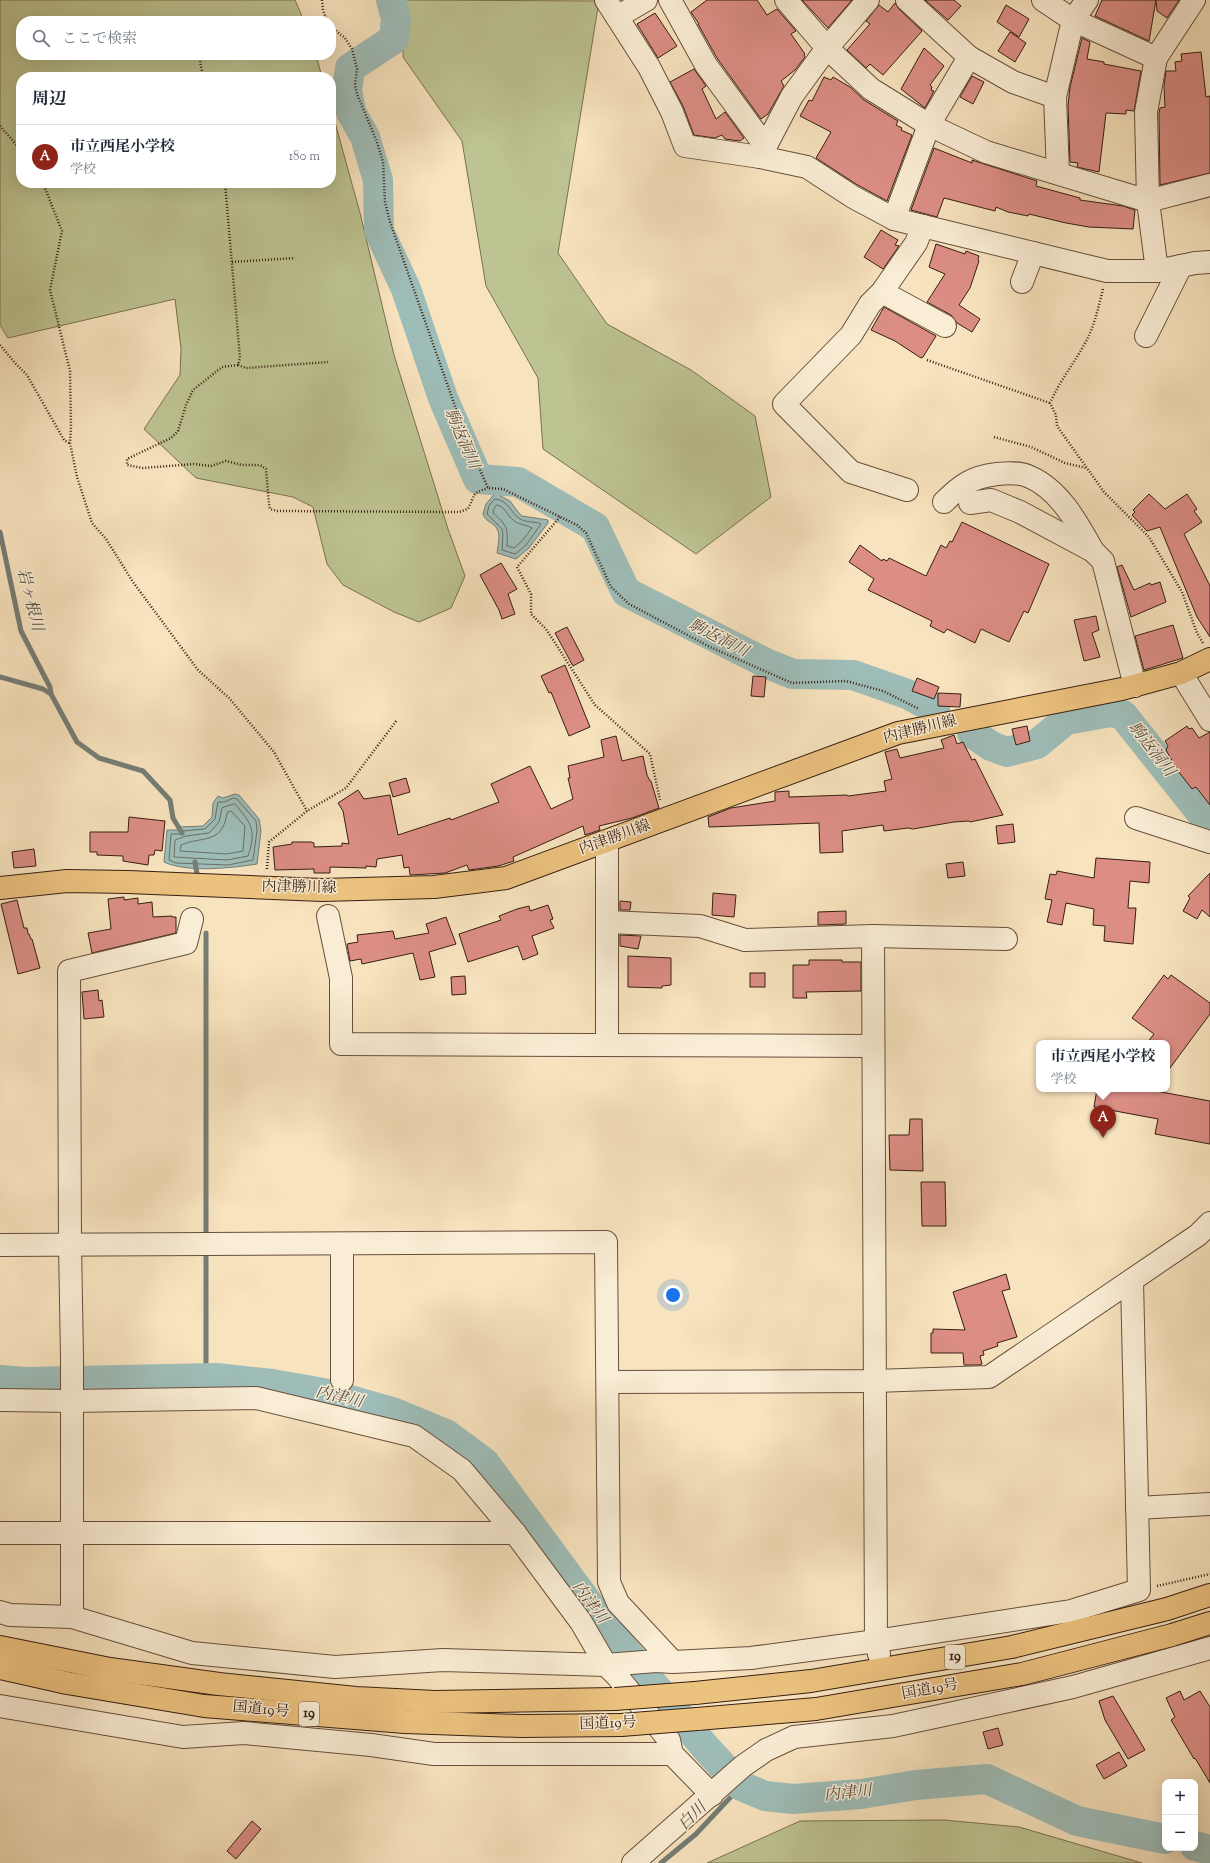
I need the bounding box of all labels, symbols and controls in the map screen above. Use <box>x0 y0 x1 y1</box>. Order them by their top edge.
search box <box>16 16 336 60</box>
icon: search <box>30 27 52 49</box>
text: ここで検索 <box>62 29 137 50</box>
text: 周辺 <box>32 88 66 112</box>
text: 市立西尾小学校 <box>70 137 175 158</box>
text: A <box>40 148 50 166</box>
text: 180 m <box>289 148 320 166</box>
text: 学校 <box>70 161 96 179</box>
water label: 駒返洞川 <box>438 405 485 475</box>
water label: 岩ヶ根川 <box>10 566 48 636</box>
water label: 駒返洞川 <box>684 614 754 665</box>
street label: 内津勝川線 <box>881 711 959 749</box>
water label: 駒返洞川 <box>1122 718 1181 784</box>
street label: 内津勝川線 <box>576 815 654 861</box>
street label: 内津勝川線 <box>261 877 337 899</box>
popup <box>1036 1040 1170 1092</box>
text: 市立西尾小学校 <box>1050 1047 1156 1068</box>
text: 学校 <box>1050 1071 1077 1089</box>
pin: A <box>1090 1105 1116 1138</box>
your location <box>663 1285 683 1305</box>
water label: 内津川 <box>313 1381 367 1415</box>
water label: 内津川 <box>565 1577 614 1631</box>
road number: 19 <box>945 1645 965 1669</box>
street label: 国道19号 <box>900 1675 960 1705</box>
street label: 国道19号 <box>232 1697 290 1723</box>
road number: 19 <box>299 1702 319 1726</box>
street label: 国道19号 <box>579 1713 637 1735</box>
map controls <box>1162 1779 1198 1851</box>
button: + <box>1162 1779 1198 1815</box>
water label: 内津川 <box>823 1780 875 1808</box>
water label: 白川 <box>674 1796 714 1836</box>
button: − <box>1162 1815 1198 1851</box>

